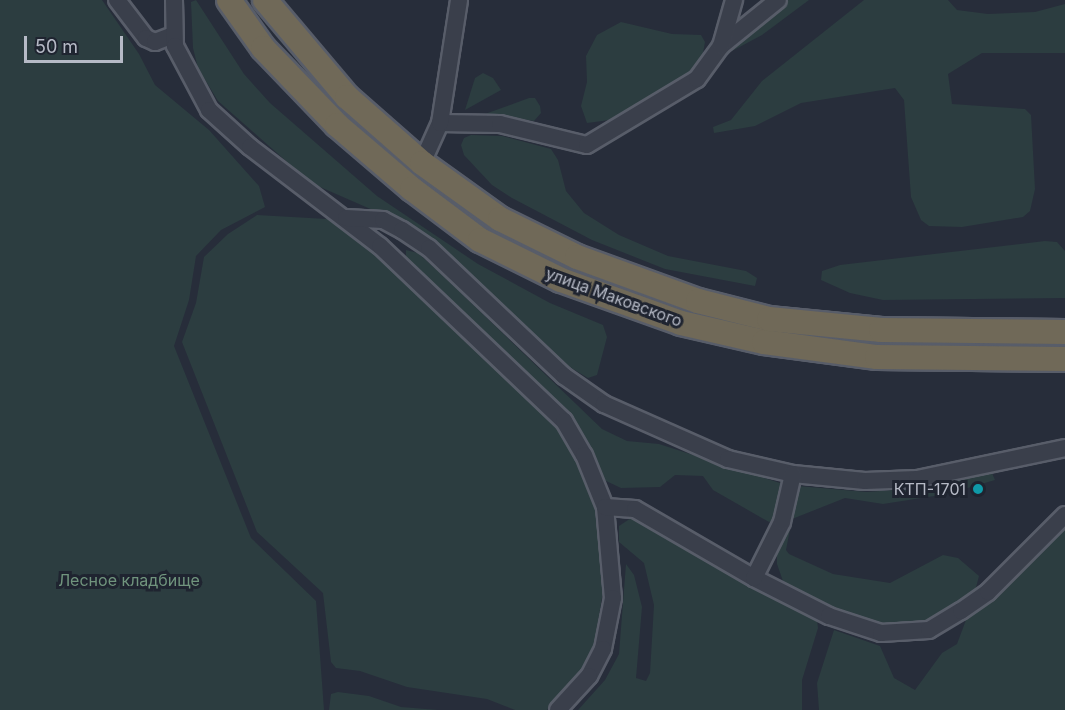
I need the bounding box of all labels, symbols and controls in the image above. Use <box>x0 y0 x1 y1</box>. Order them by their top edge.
scale bar <box>27 24 126 62</box>
text: 50 m <box>35 36 78 57</box>
street label: улица Маковского <box>543 263 685 331</box>
place label: КТП-1701 <box>894 479 966 499</box>
marker: КТП-1701 <box>971 482 985 496</box>
park label: Лесное кладбище <box>58 570 200 590</box>

